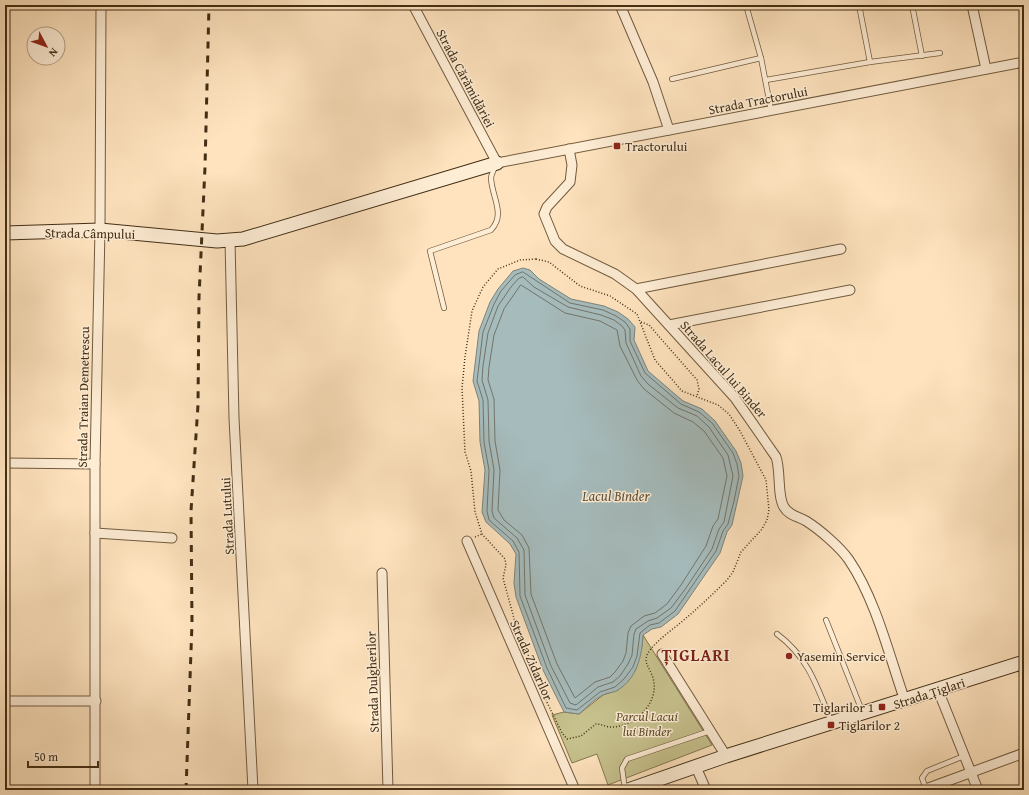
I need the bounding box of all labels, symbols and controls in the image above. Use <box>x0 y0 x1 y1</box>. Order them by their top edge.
north arrow <box>26 26 66 66</box>
street label: Strada Cărămidăriei <box>432 26 500 131</box>
text: N <box>45 45 62 61</box>
street label: Strada Tractorului <box>707 81 810 119</box>
place label: Tractorului <box>625 137 688 156</box>
marker: Tractorului <box>612 141 622 151</box>
street label: Strada Câmpului <box>45 223 136 244</box>
street label: Strada Lacul lui Binder <box>676 316 772 423</box>
street label: Strada Traian Demetrescu <box>73 326 94 468</box>
street label: Strada Lutului <box>216 476 239 555</box>
water label: Lacul Binder <box>581 486 650 506</box>
street label: Strada Zidarilor <box>505 617 558 704</box>
street label: Strada Dulgherilor <box>361 630 384 733</box>
district label: ȚIGLARI <box>661 642 731 667</box>
place label: Yasemin Service <box>797 647 886 666</box>
marker: Yasemin Service <box>784 651 794 661</box>
street label: Strada Țiglari <box>891 673 968 714</box>
place label: Tiglarilor 1 <box>813 698 874 717</box>
marker: Tiglarilor 1 <box>877 702 887 712</box>
park label: Parcul Lacui lui Binder <box>615 707 679 741</box>
place label: Tiglarilor 2 <box>839 716 900 735</box>
marker: Tiglarilor 2 <box>826 720 836 730</box>
scale bar <box>28 743 98 769</box>
text: 50 m <box>34 748 58 765</box>

